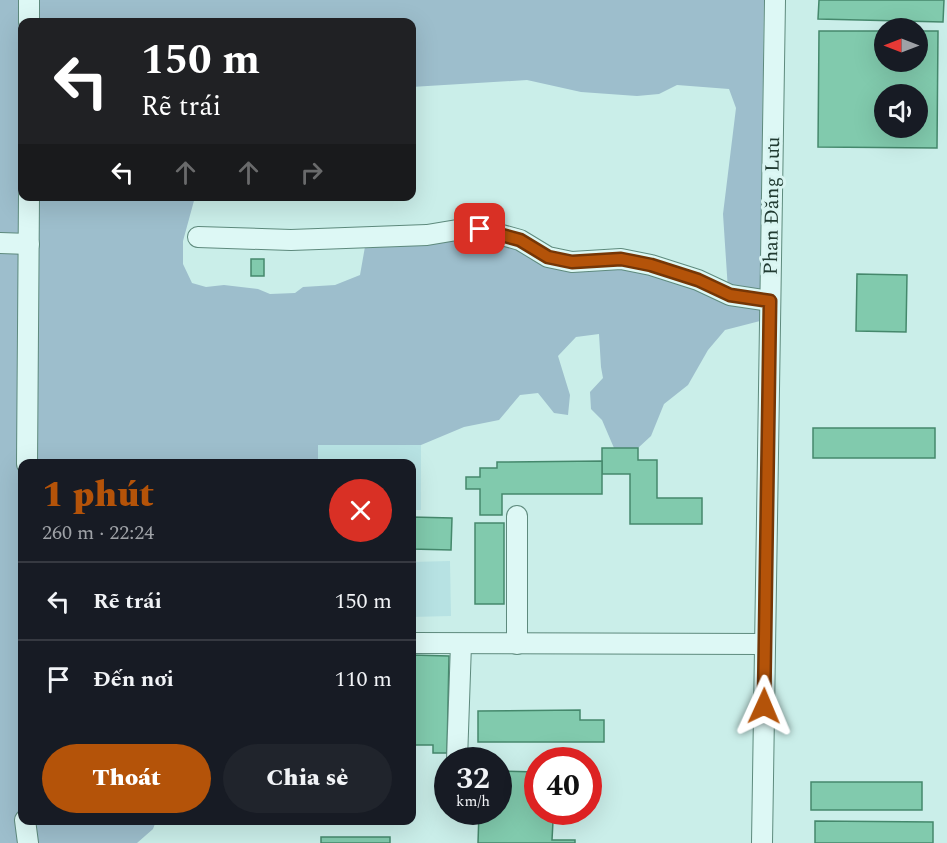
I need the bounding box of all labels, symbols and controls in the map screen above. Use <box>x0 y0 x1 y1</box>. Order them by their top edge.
north arrow <box>874 18 928 72</box>
map controls <box>874 18 928 138</box>
text: 150 m <box>141 29 260 92</box>
icon: left <box>42 42 120 120</box>
button: sound <box>874 84 928 138</box>
text: Rẽ trái <box>141 86 221 128</box>
street label: Phan Đăng Lưu <box>756 136 788 276</box>
icon: left <box>106 156 139 189</box>
icon: ahead <box>169 156 202 189</box>
icon: ahead <box>232 156 265 189</box>
icon: right <box>295 156 328 189</box>
pin <box>454 203 505 254</box>
icon: arrive <box>463 212 496 245</box>
text: 1 phút <box>42 468 154 523</box>
button: close <box>329 479 392 542</box>
text: 260 m · 22:24 <box>42 518 154 548</box>
icon: left <box>42 585 75 618</box>
text: Rẽ trái <box>93 585 162 618</box>
text: 150 m <box>335 585 392 618</box>
icon: arrive <box>42 663 75 696</box>
text: Đến nơi <box>93 663 174 696</box>
text: 110 m <box>335 663 392 696</box>
position arrow <box>732 674 796 738</box>
button: Thoát <box>42 744 211 813</box>
button: Chia sẻ <box>223 744 392 813</box>
speed limit sign: 40 <box>524 747 602 825</box>
text: 32 <box>456 756 490 802</box>
text: km/h <box>456 790 490 813</box>

